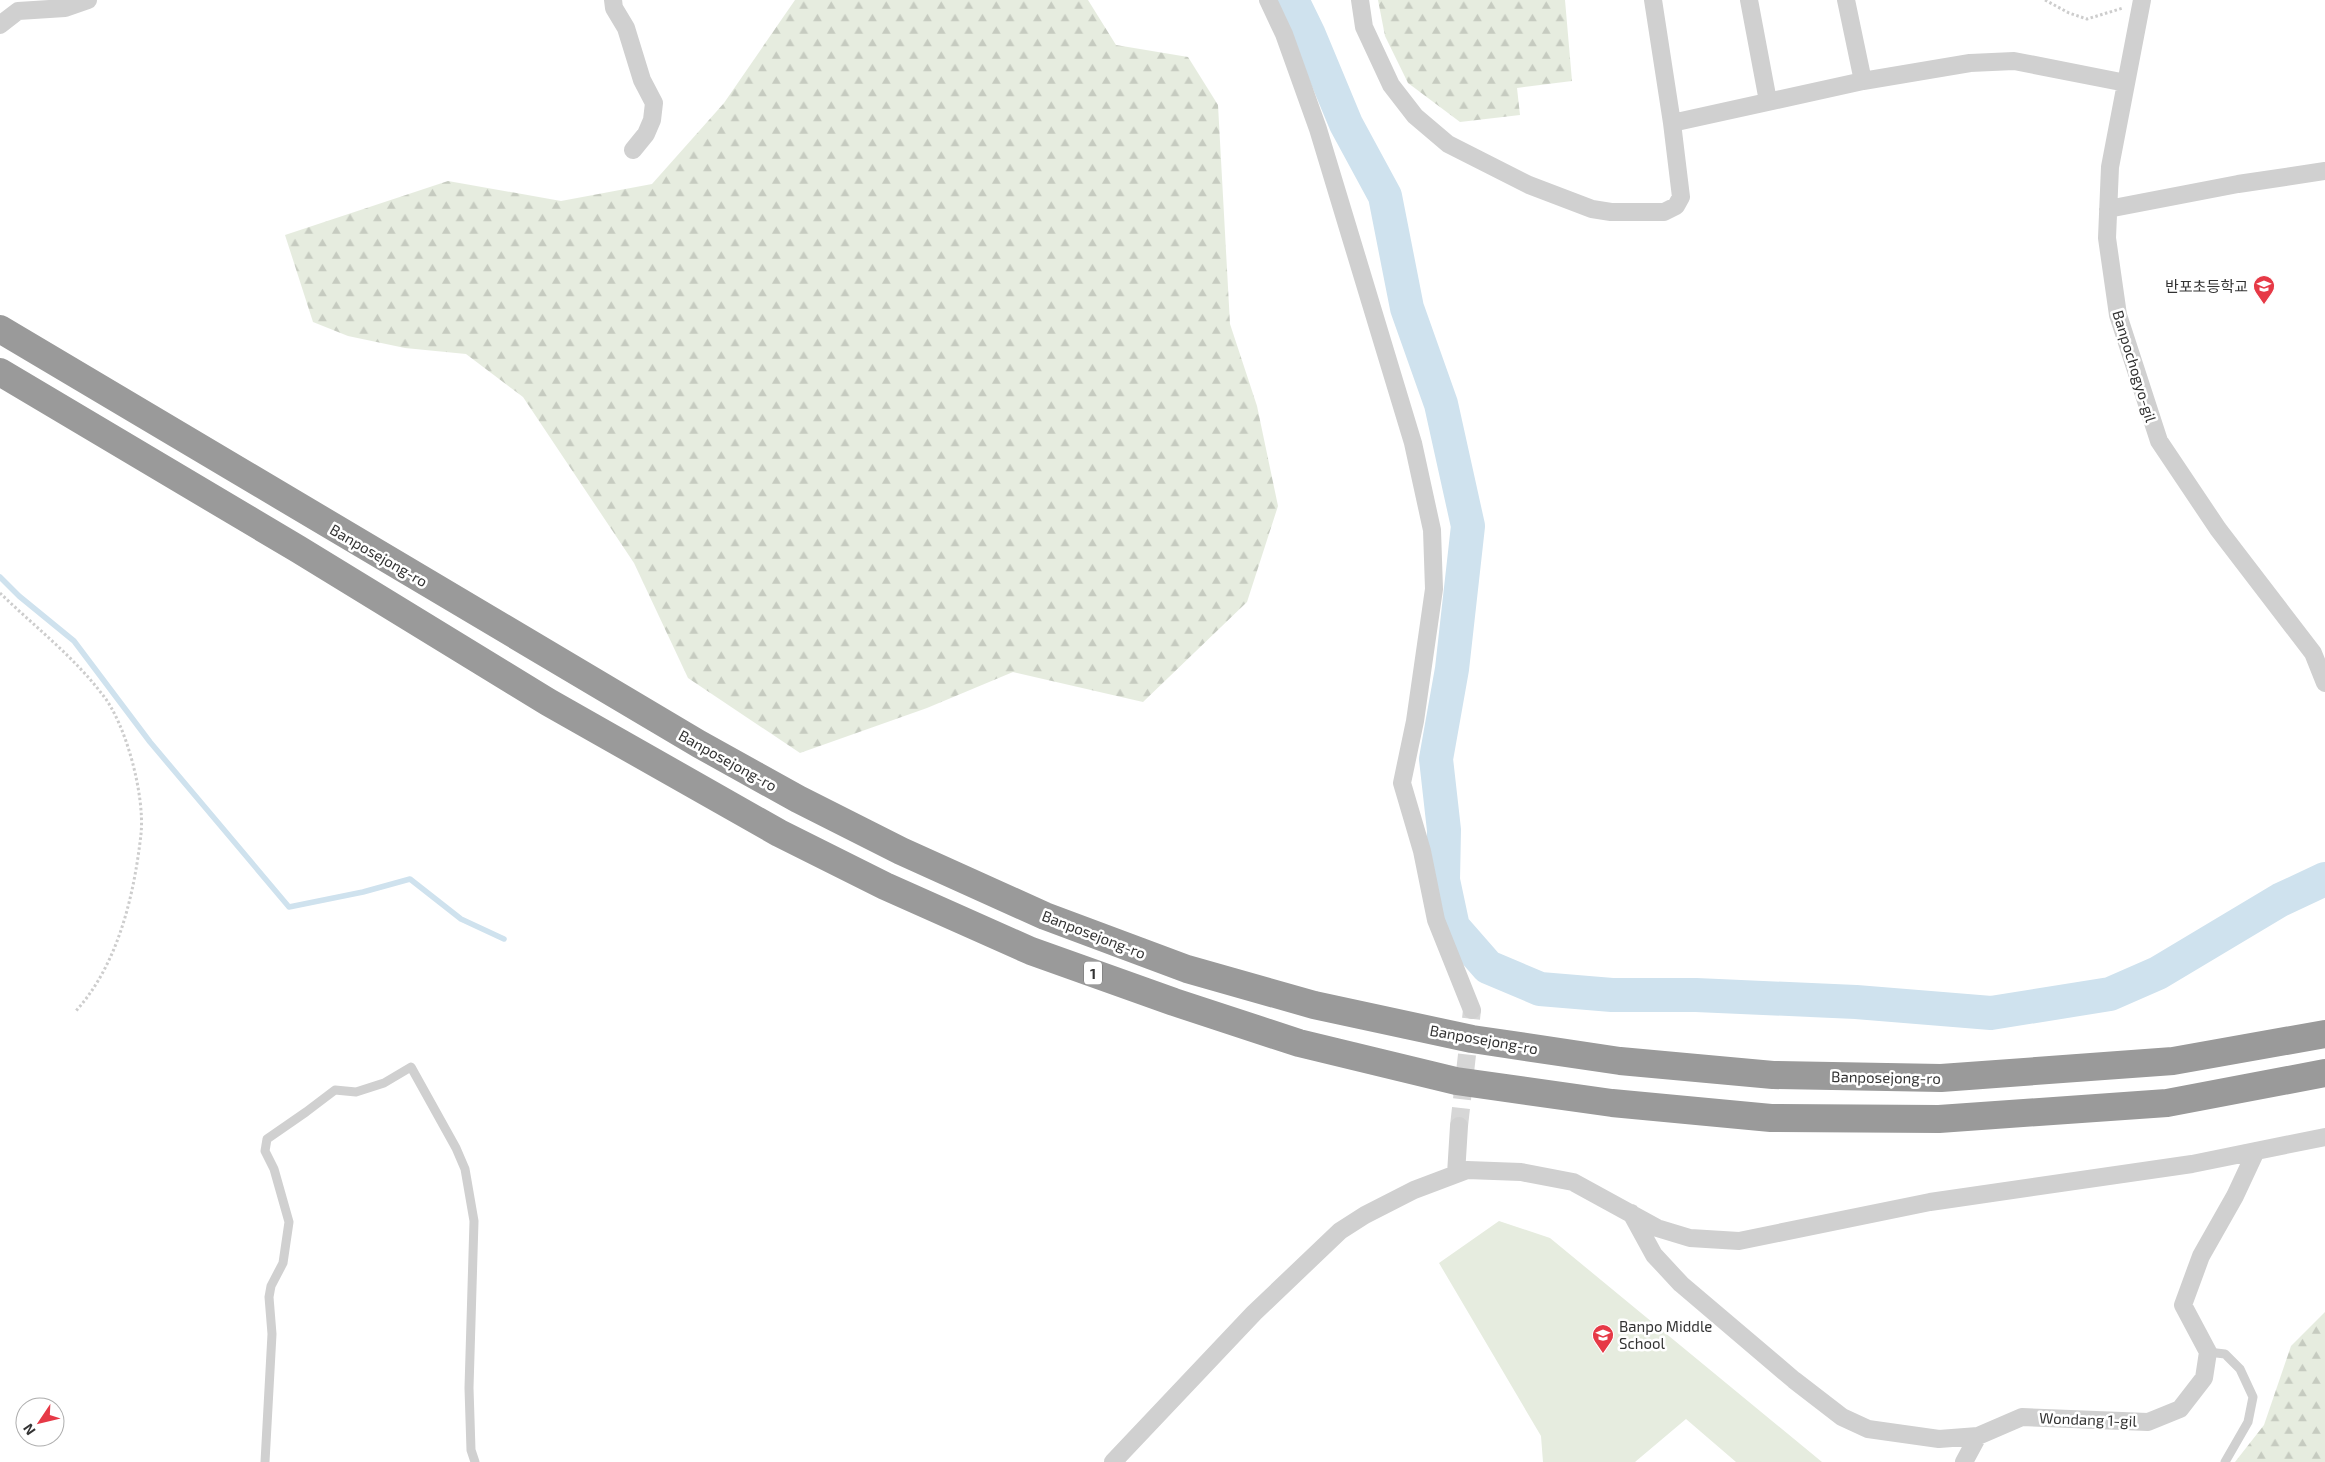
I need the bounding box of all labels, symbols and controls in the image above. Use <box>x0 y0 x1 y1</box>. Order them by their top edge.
school or university icon: 반포초등학교 <box>2252 274 2276 305</box>
place label: 반포초등학교 <box>2165 277 2248 295</box>
street label: Banpochogyo-gil <box>2109 308 2161 425</box>
street label: Banposejong-ro <box>327 520 431 591</box>
street label: Banposejong-ro <box>675 726 780 795</box>
street label: Banposejong-ro <box>1039 906 1148 963</box>
road number: 1 <box>1084 961 1102 984</box>
street label: Banposejong-ro <box>1428 1021 1540 1058</box>
street label: Banposejong-ro <box>1831 1067 1941 1088</box>
place label: Banpo Middle School <box>1619 1317 1712 1352</box>
school or university icon: Banpo Middle School <box>1591 1323 1615 1354</box>
north arrow <box>15 1397 65 1447</box>
street label: Wondang 1-gil <box>2039 1408 2138 1430</box>
text: N <box>19 1421 39 1439</box>

